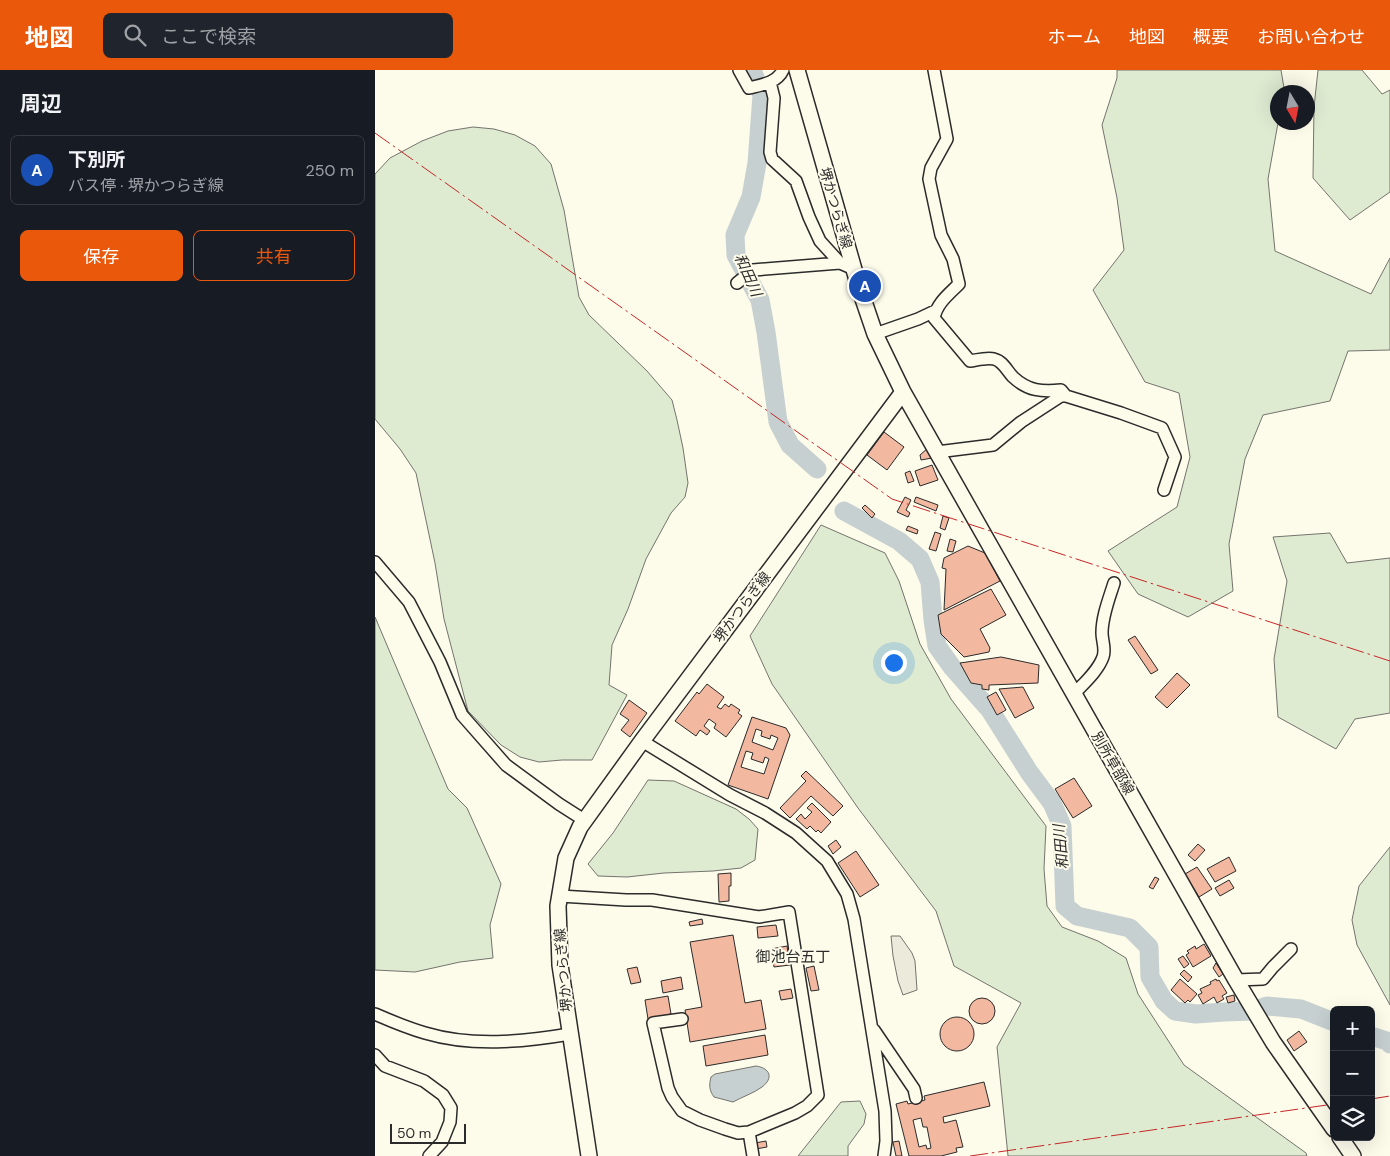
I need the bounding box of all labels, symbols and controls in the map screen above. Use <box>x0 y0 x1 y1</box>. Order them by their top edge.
search box <box>103 13 453 58</box>
icon: search <box>121 21 149 49</box>
text: 地図 <box>25 22 73 53</box>
text: ここで検索 <box>161 24 256 49</box>
text: ホーム <box>1048 25 1101 49</box>
text: 地図 <box>1129 25 1165 49</box>
text: 概要 <box>1193 25 1229 49</box>
text: お問い合わせ <box>1257 25 1365 49</box>
north arrow <box>1270 85 1315 130</box>
text: 周辺 <box>20 90 62 118</box>
text: 下別所 <box>68 147 125 172</box>
text: A <box>31 160 43 181</box>
text: 250 m <box>306 160 354 181</box>
street label: 堺かつらぎ線 <box>816 165 856 251</box>
text: バス停 · 堺かつらぎ線 <box>68 175 224 196</box>
button: 保存 <box>20 230 183 281</box>
button: 共有 <box>193 230 355 281</box>
water label: 和田川 <box>730 250 767 301</box>
pin: A <box>849 267 881 305</box>
street label: 堺かつらぎ線 <box>710 568 774 646</box>
your location <box>881 650 907 676</box>
street label: 別所草部線 <box>1088 728 1138 798</box>
water label: 和田川 <box>1049 822 1073 870</box>
street label: 堺かつらぎ線 <box>550 927 576 1013</box>
district label: 御池台五丁 <box>755 947 831 967</box>
map controls <box>1330 1006 1375 1141</box>
button: + <box>1330 1006 1375 1051</box>
button: − <box>1330 1051 1375 1096</box>
button: layers <box>1330 1096 1375 1141</box>
scale bar <box>390 1121 466 1144</box>
text: 50 m <box>397 1124 431 1142</box>

